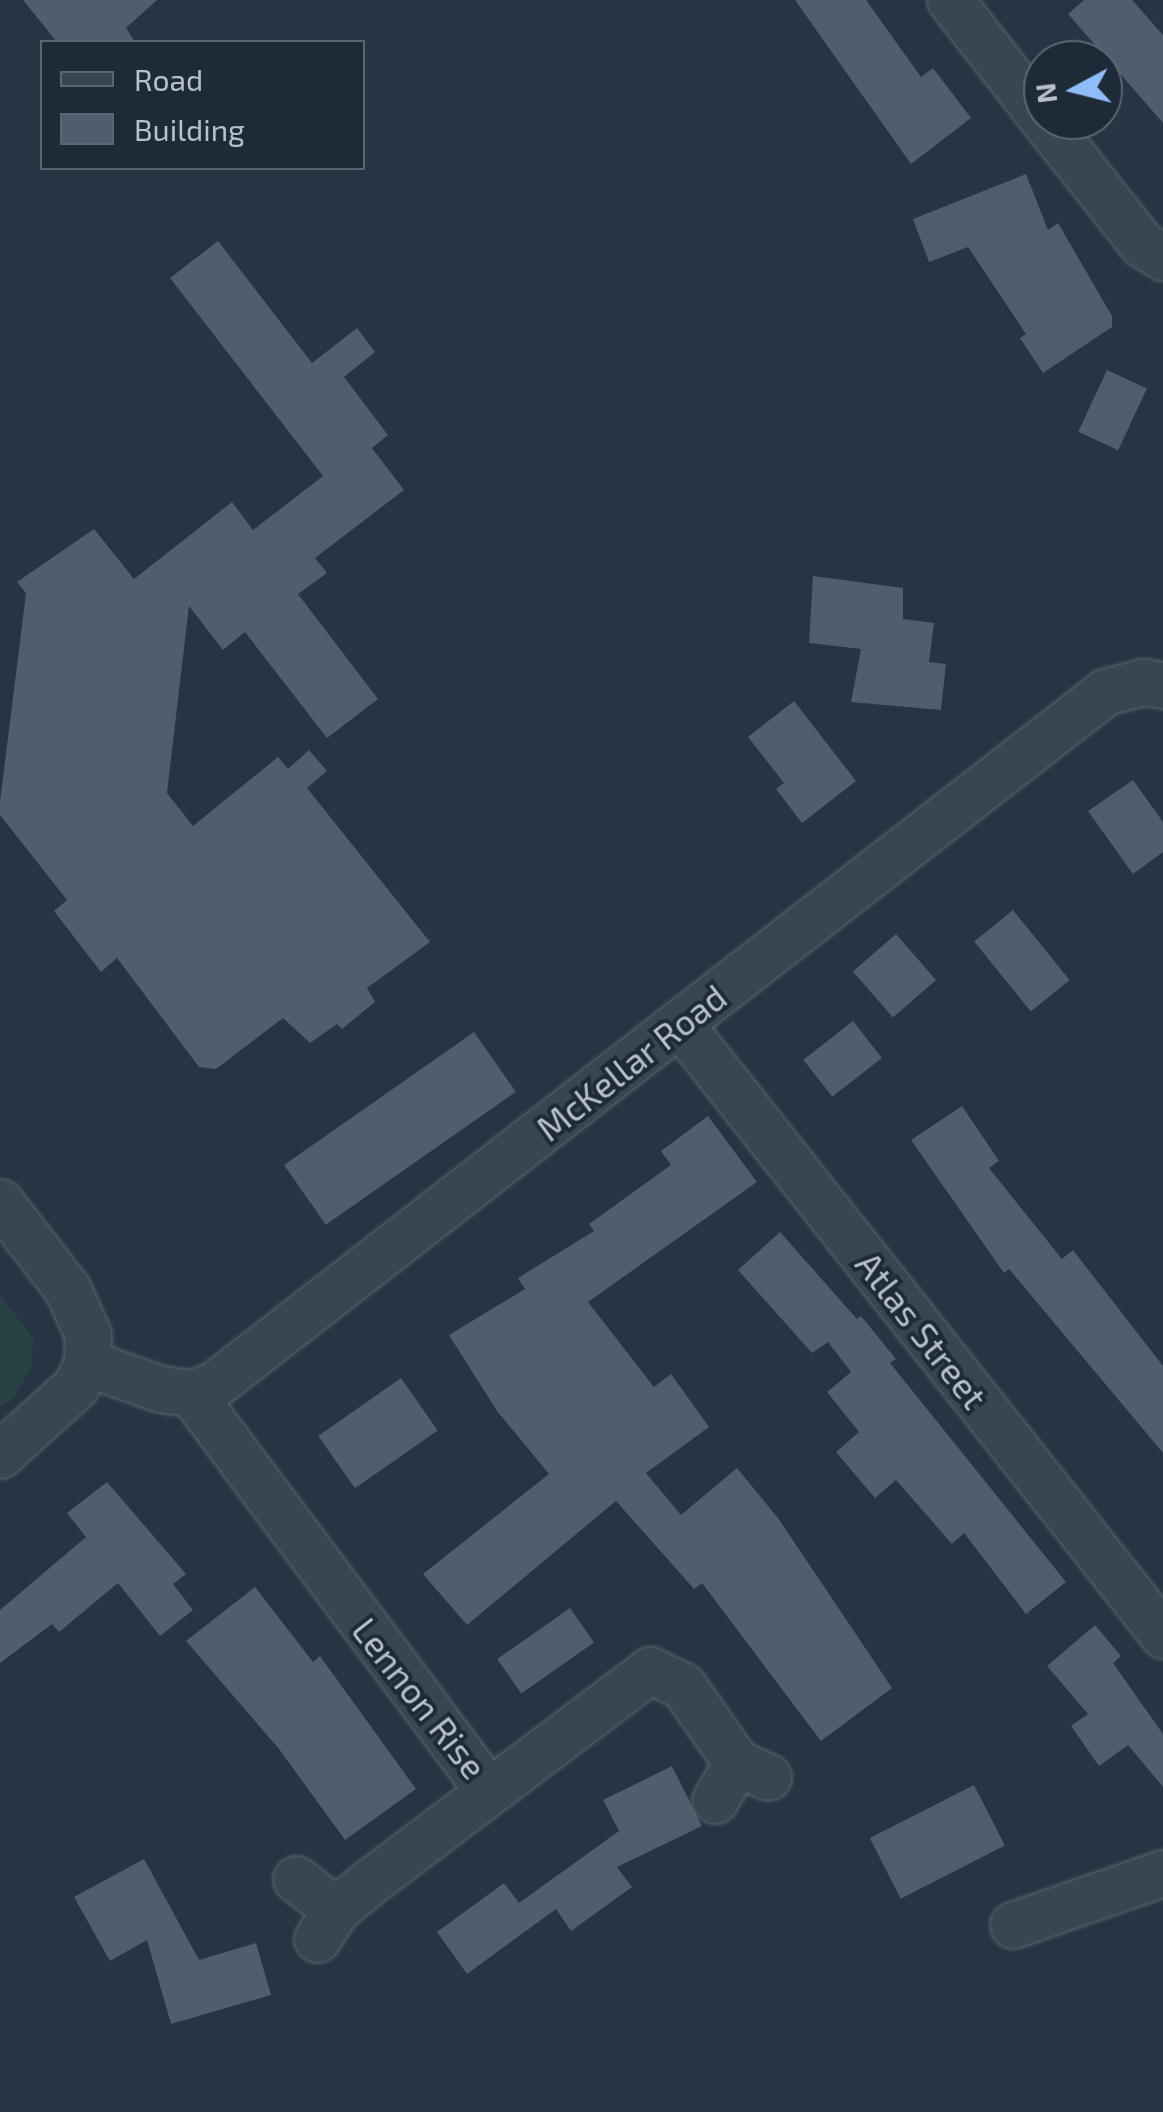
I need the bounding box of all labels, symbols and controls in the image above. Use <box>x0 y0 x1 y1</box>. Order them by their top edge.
legend <box>40 40 365 170</box>
north arrow <box>1023 40 1123 140</box>
text: Road <box>134 61 203 97</box>
text: N <box>1027 81 1063 106</box>
text: Building <box>134 111 245 147</box>
street label: McKellar Road <box>528 975 734 1149</box>
street label: Atlas Street <box>848 1243 996 1417</box>
street label: Lennon Rise <box>344 1609 496 1787</box>

